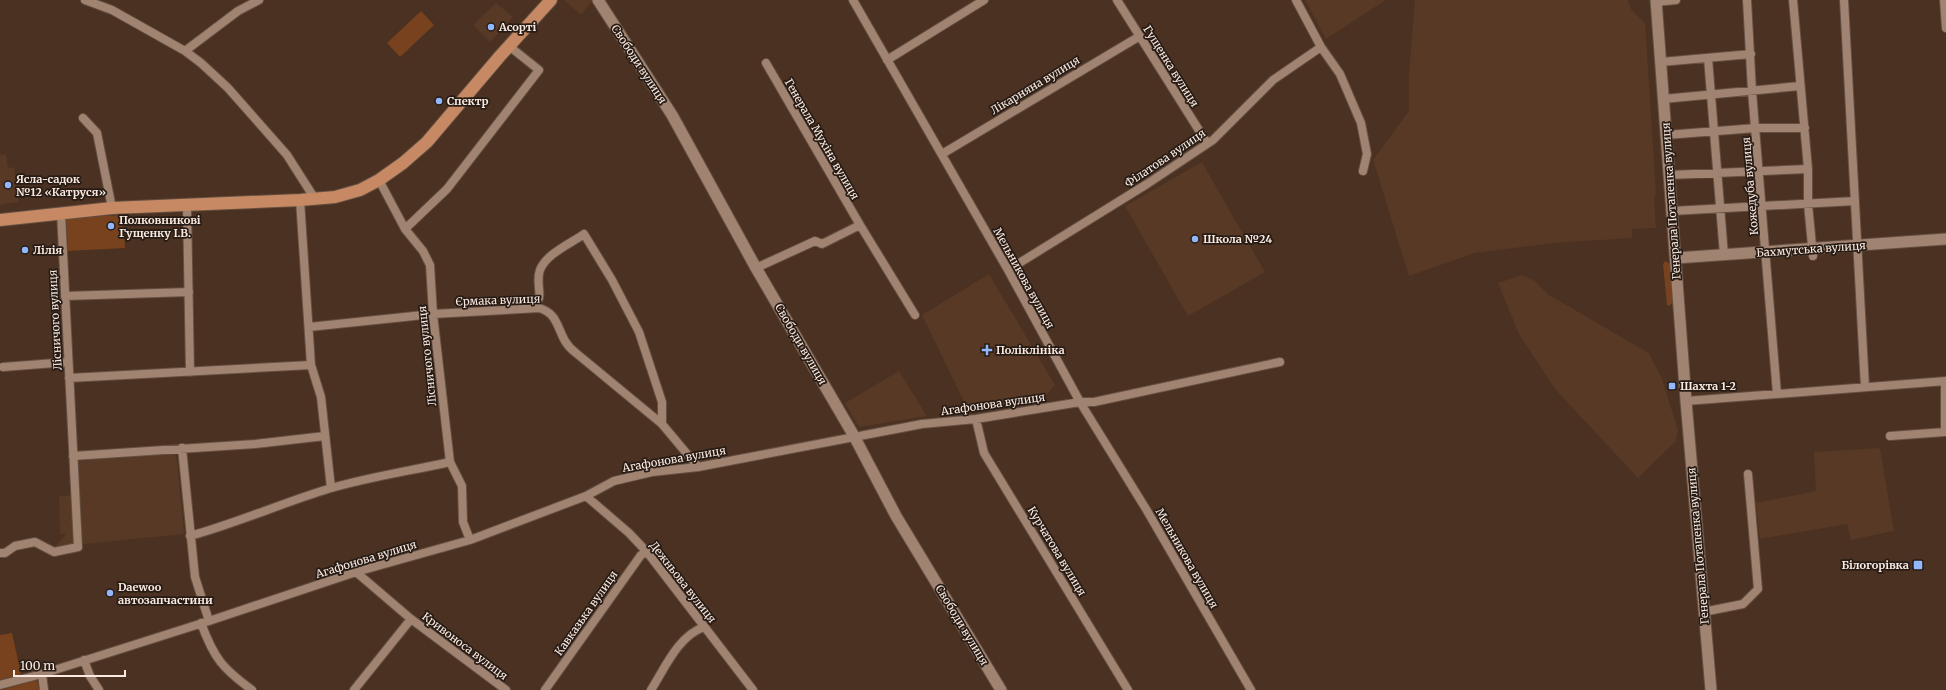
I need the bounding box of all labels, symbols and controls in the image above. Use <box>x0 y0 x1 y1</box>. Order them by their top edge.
place label: Асорті <box>498 20 537 34</box>
marker: Асорті <box>486 22 496 32</box>
street label: Свободи вулиця <box>608 22 670 106</box>
street label: Гущенка вулиця <box>1140 23 1202 110</box>
street label: Лікарняна вулиця <box>988 53 1083 117</box>
street label: Генерала Мухіна вулиця <box>782 76 863 202</box>
place label: Спектр <box>447 94 489 108</box>
marker: Спектр <box>434 96 444 106</box>
street label: Генерала Потапенка вулиця <box>1658 122 1683 280</box>
street label: Філатова вулиця <box>1122 126 1208 190</box>
street label: Кожедуба вулиця <box>1739 136 1761 236</box>
place label: Ясла-садок №12 «Катруся» <box>16 172 106 199</box>
marker: Ясла-садок №12 «Катруся» <box>3 180 13 190</box>
place label: Полковникові Гущенку І.В. <box>119 213 201 240</box>
marker: Полковникові Гущенку І.В. <box>106 221 116 231</box>
street label: Мельникова вулиця <box>990 225 1058 331</box>
place label: Школа №24 <box>1203 232 1272 246</box>
marker: Школа №24 <box>1190 234 1200 244</box>
street label: Бахмутська вулиця <box>1756 238 1867 260</box>
place label: Лілія <box>33 243 63 257</box>
marker: Лілія <box>20 245 30 255</box>
street label: Лісничого вулиця <box>45 269 65 371</box>
street label: Єрмака вулиця <box>455 292 541 308</box>
street label: Свободи вулиця <box>772 301 830 387</box>
street label: Лісничого вулиця <box>415 305 439 407</box>
place label: Поліклініка <box>996 343 1065 357</box>
marker: Поліклініка <box>981 344 993 356</box>
place label: Шахта 1-2 <box>1680 379 1737 393</box>
marker: Шахта 1-2 <box>1667 381 1677 391</box>
street label: Агафонова вулиця <box>939 390 1046 418</box>
street label: Агафонова вулиця <box>620 443 727 475</box>
street label: Генерала Потапенка вулиця <box>1684 467 1712 625</box>
street label: Курчатова вулиця <box>1025 504 1089 599</box>
street label: Мельникова вулиця <box>1153 505 1222 611</box>
street label: Агафонова вулиця <box>313 537 419 581</box>
street label: Дежньова вулиця <box>647 538 719 626</box>
place label: Білогорівка <box>1841 558 1909 572</box>
marker: Білогорівка <box>1912 559 1924 571</box>
street label: Кавказька вулиця <box>551 567 621 658</box>
place label: Daewoo автозапчастини <box>118 580 213 607</box>
street label: Свободи вулиця <box>933 582 992 668</box>
marker: Daewoo автозапчастини <box>105 588 115 598</box>
street label: Кривоноса вулиця <box>419 609 511 683</box>
scale bar <box>14 652 125 678</box>
text: 100 m <box>20 658 55 673</box>

